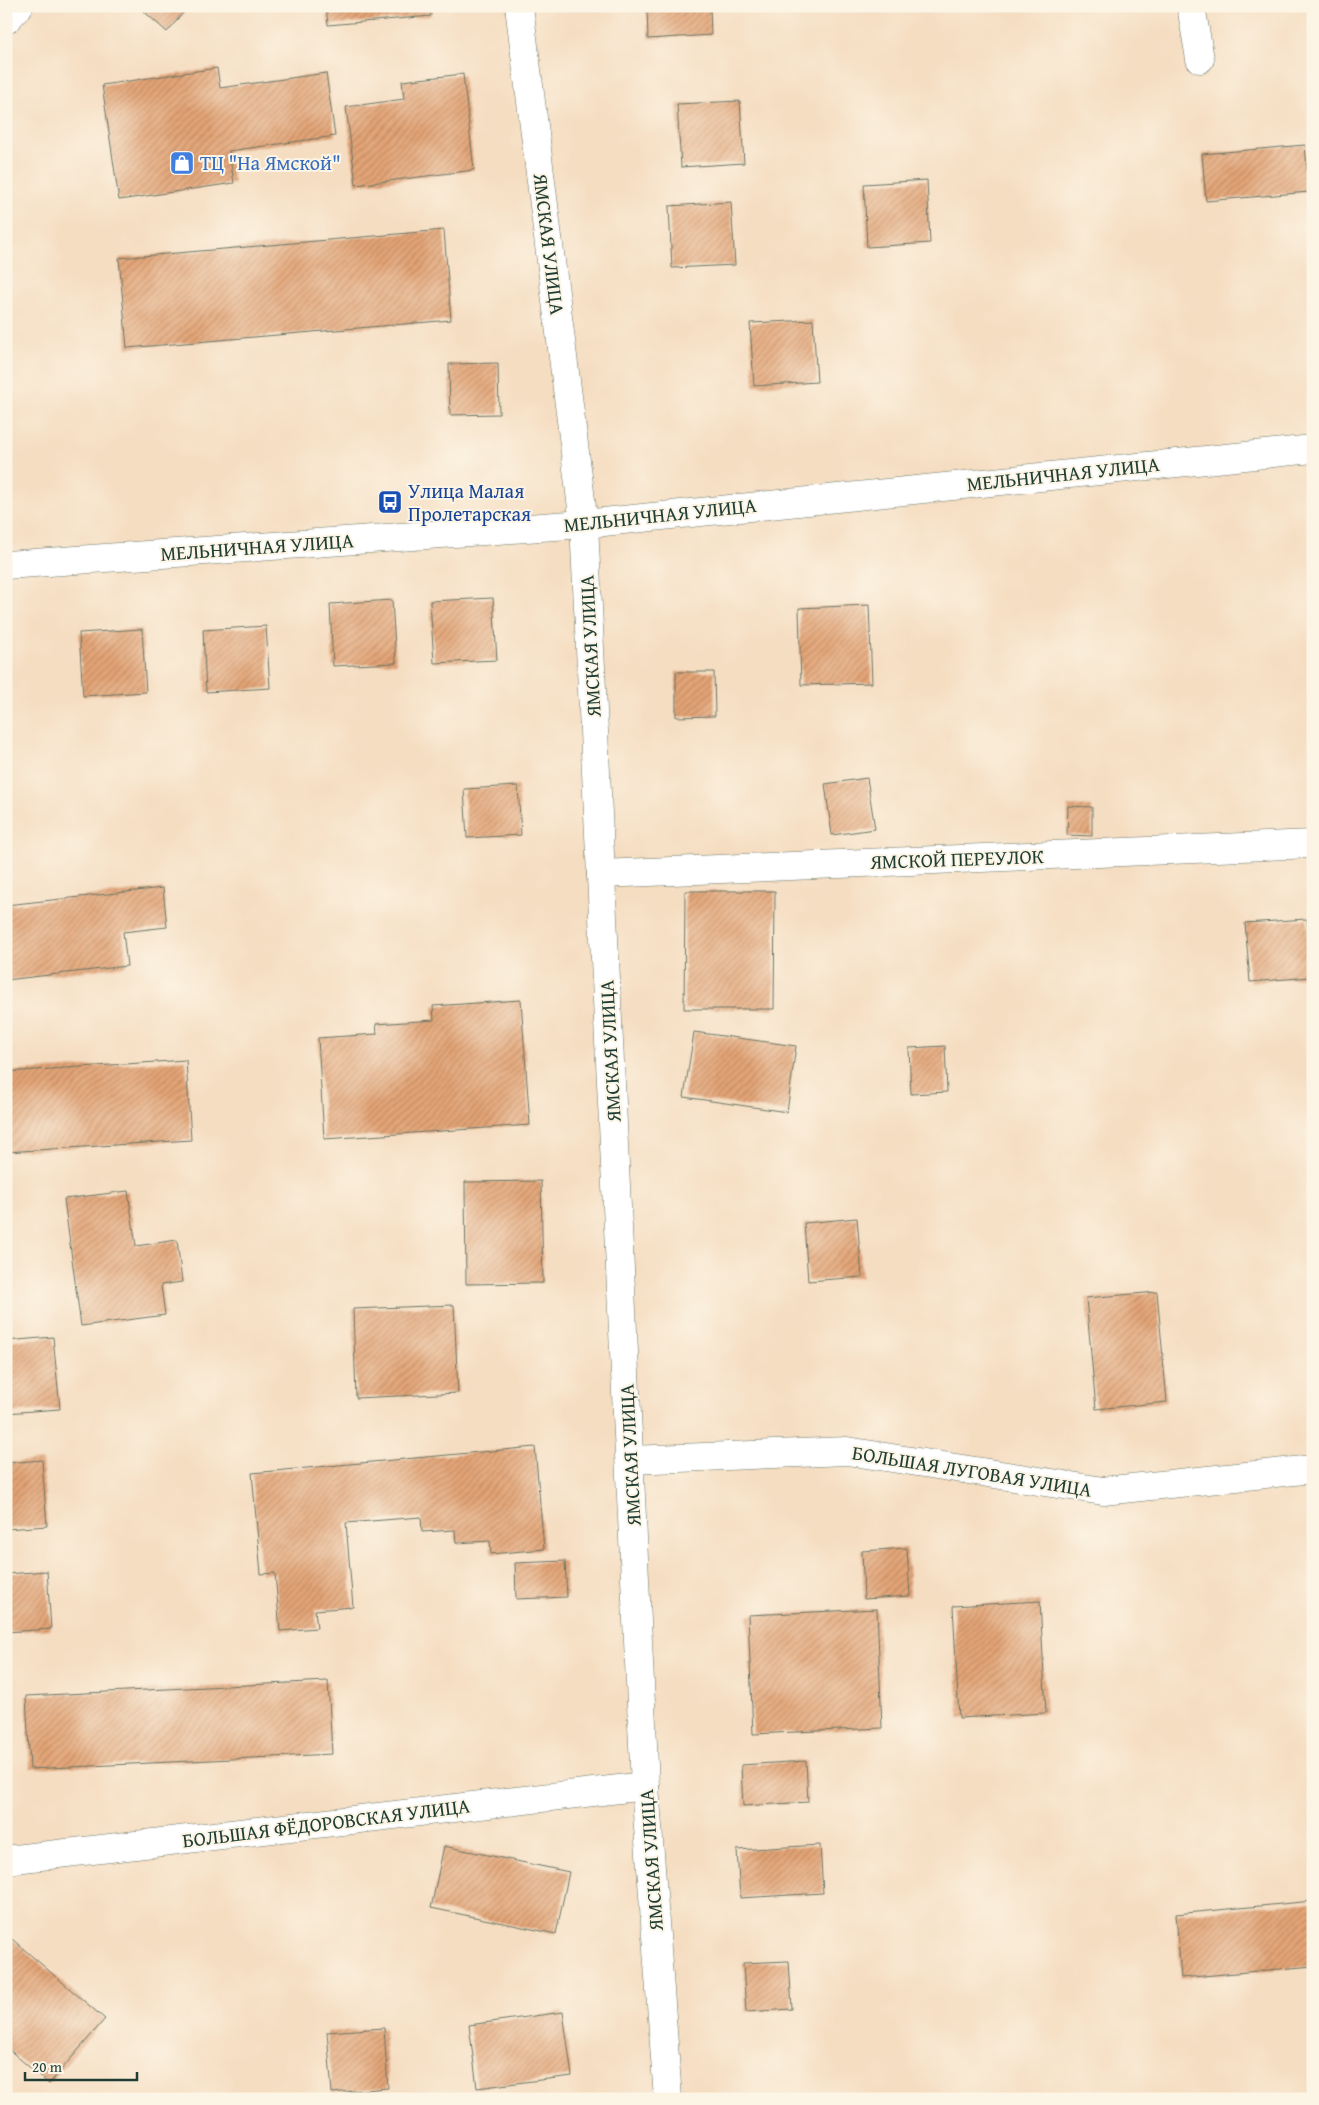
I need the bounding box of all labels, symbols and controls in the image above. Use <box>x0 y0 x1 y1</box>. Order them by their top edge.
place label: ТЦ "На Ямской" <box>200 148 341 177</box>
shop icon: ТЦ "На Ямской" <box>169 150 195 176</box>
street label: ЯМСКАЯ УЛИЦА <box>526 171 573 316</box>
street label: МЕЛЬНИЧНАЯ УЛИЦА <box>965 449 1161 498</box>
place label: Улица Малая Пролетарская <box>408 476 531 528</box>
bus stop icon: Улица Малая Пролетарская <box>377 489 403 515</box>
street label: МЕЛЬНИЧНАЯ УЛИЦА <box>562 490 758 539</box>
street label: МЕЛЬНИЧНАЯ УЛИЦА <box>159 525 355 568</box>
street label: ЯМСКАЯ УЛИЦА <box>571 574 608 719</box>
street label: ЯМСКОЙ ПЕРЕУЛОК <box>869 841 1045 876</box>
street label: ЯМСКАЯ УЛИЦА <box>591 979 628 1124</box>
street label: ЯМСКАЯ УЛИЦА <box>611 1383 648 1528</box>
street label: БОЛЬШАЯ ЛУГОВАЯ УЛИЦА <box>850 1437 1094 1504</box>
street label: ЯМСКАЯ УЛИЦА <box>631 1788 670 1933</box>
street label: БОЛЬШАЯ ФЁДОРОВСКАЯ УЛИЦА <box>181 1790 471 1855</box>
scale bar <box>25 2050 138 2082</box>
text: 20 m <box>32 2056 63 2077</box>

